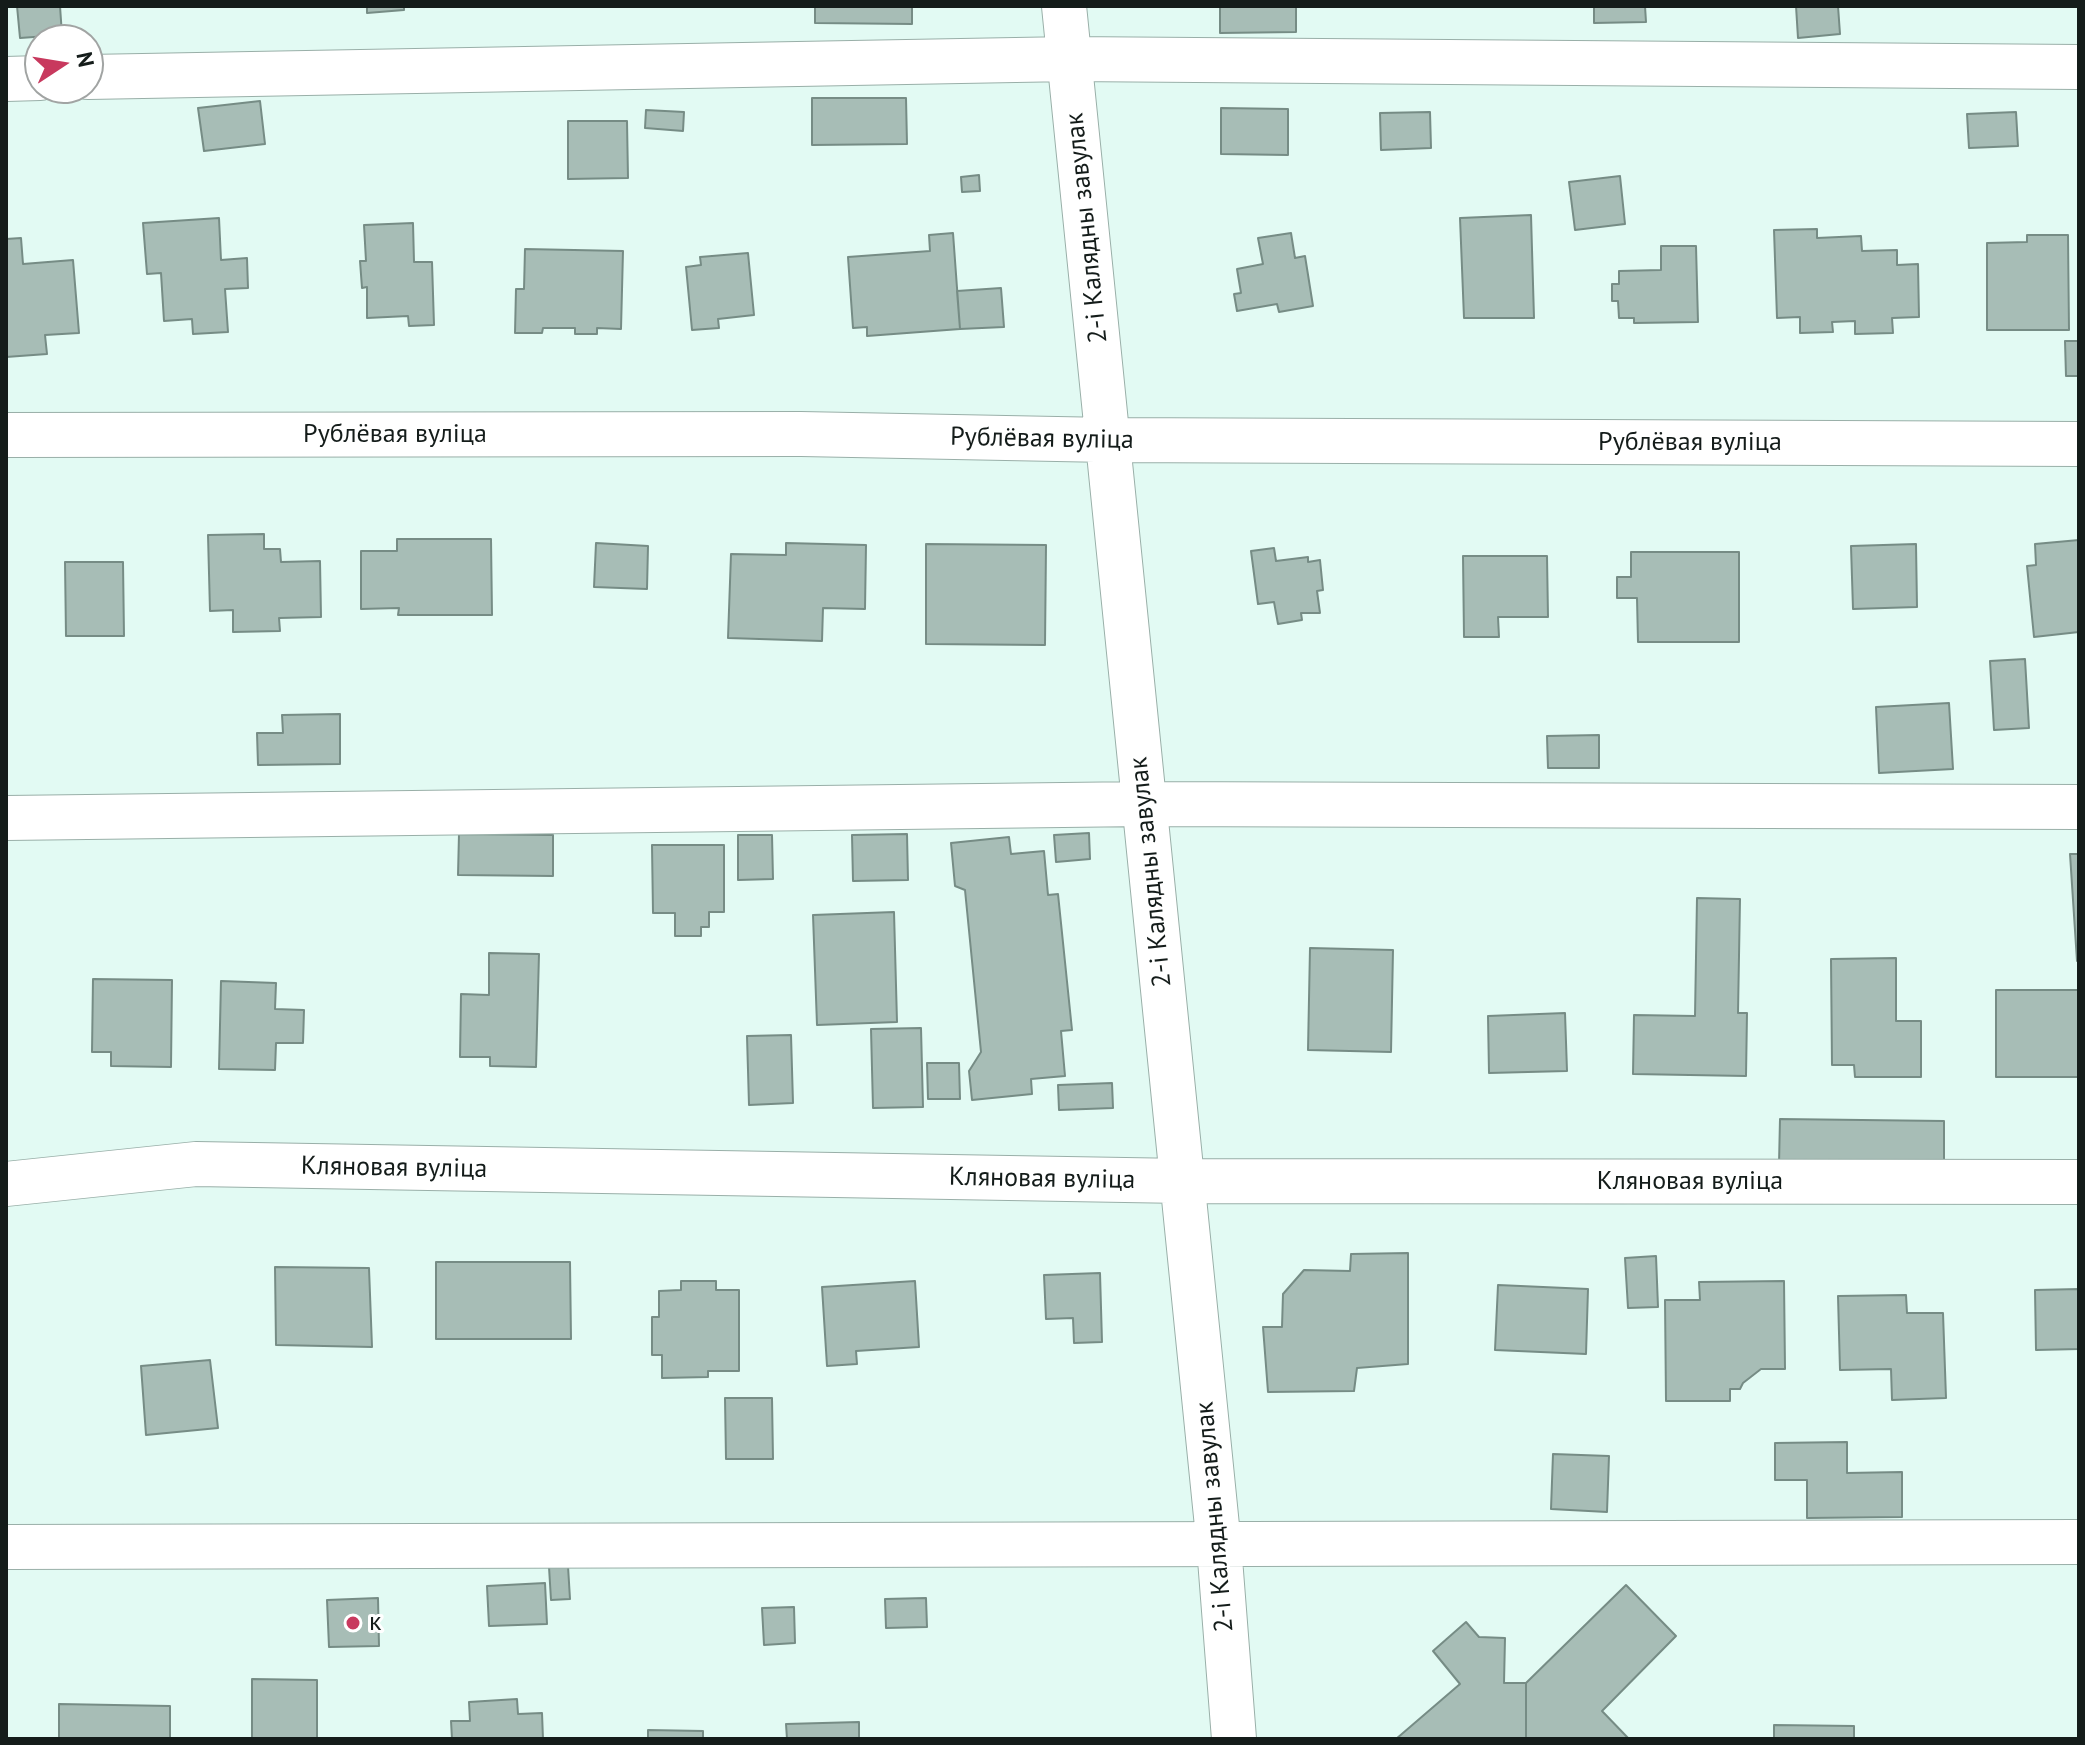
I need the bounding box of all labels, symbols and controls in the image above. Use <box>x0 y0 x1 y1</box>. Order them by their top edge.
north arrow <box>24 24 104 104</box>
text: N <box>70 49 101 69</box>
street label: 2-і Калядны завулак <box>1059 111 1115 345</box>
street label: Рублёвая вуліца <box>303 419 487 451</box>
street label: Рублёвая вуліца <box>950 422 1134 456</box>
street label: Рублёвая вуліца <box>1598 427 1782 459</box>
street label: 2-і Калядны завулак <box>1123 755 1179 989</box>
street label: Кляновая вуліца <box>301 1151 487 1185</box>
street label: Кляновая вуліца <box>949 1162 1135 1196</box>
street label: Кляновая вуліца <box>1597 1166 1783 1198</box>
street label: 2-і Калядны завулак <box>1189 1400 1241 1634</box>
place label: к <box>369 1607 381 1639</box>
marker: к <box>344 1614 362 1632</box>

